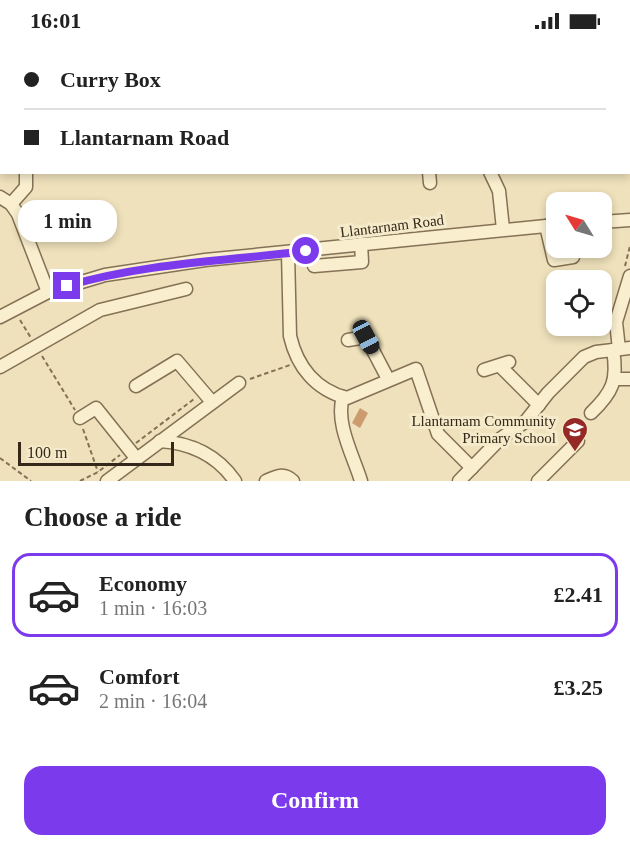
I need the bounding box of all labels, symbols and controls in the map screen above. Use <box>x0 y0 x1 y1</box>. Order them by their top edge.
text: 16:01 <box>30 8 81 33</box>
text: Curry Box <box>60 67 161 92</box>
text: Llantarnam Road <box>60 125 229 150</box>
north arrow <box>546 192 612 258</box>
map controls <box>546 192 612 336</box>
callout: 1 min <box>17 199 116 241</box>
text: 1 min <box>43 210 92 232</box>
street label: Llantarnam Road <box>339 212 445 240</box>
route start <box>292 237 319 264</box>
button: locate <box>546 270 612 336</box>
route end <box>53 272 80 299</box>
car <box>350 317 382 357</box>
place label: Llantarnam Community Primary School <box>411 413 556 446</box>
school or university icon: Llantarnam Community Primary School <box>560 415 590 453</box>
scale bar <box>18 439 174 466</box>
text: 100 m <box>27 444 67 461</box>
text: Choose a ride <box>24 502 182 532</box>
icon: car <box>27 568 81 622</box>
text: Economy <box>99 571 187 596</box>
text: £2.41 <box>554 582 603 607</box>
text: 1 min · 16:03 <box>99 597 207 619</box>
icon: car <box>27 661 81 715</box>
text: Comfort <box>99 664 180 689</box>
text: £3.25 <box>554 675 603 700</box>
text: 2 min · 16:04 <box>99 690 207 712</box>
button: Confirm <box>24 766 606 835</box>

